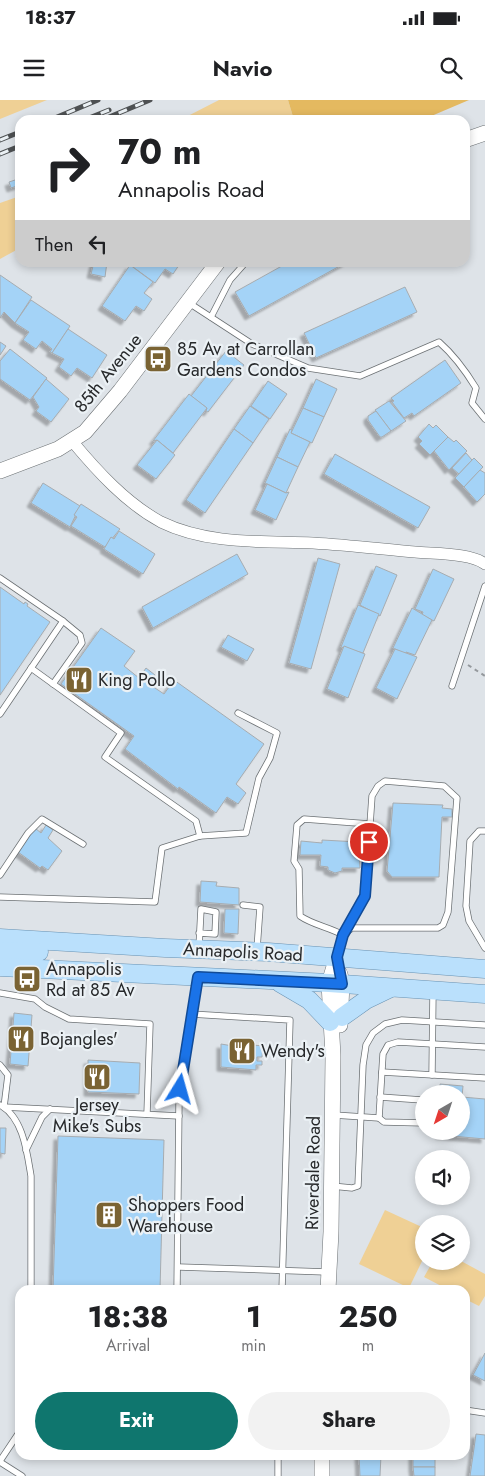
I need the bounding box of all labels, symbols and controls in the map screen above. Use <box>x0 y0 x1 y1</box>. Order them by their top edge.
text: 18:37 <box>25 4 76 31</box>
text: Navio <box>213 52 272 84</box>
icon: menu <box>20 54 48 82</box>
icon: search <box>437 54 465 82</box>
text: 70 m <box>118 127 201 177</box>
icon: right <box>35 135 100 200</box>
text: Annapolis Road <box>118 173 264 205</box>
icon: left <box>84 230 112 258</box>
text: Then <box>35 231 74 258</box>
street label: 85th Avenue <box>68 328 148 418</box>
place label: 85 Av at Carrollan Gardens Condos <box>177 336 314 383</box>
bus stop icon: 85 Av at Carrollan Gardens Condos <box>143 344 173 374</box>
restaurant icon: King Pollo <box>64 665 94 695</box>
place label: King Pollo <box>98 667 175 693</box>
pin <box>348 821 390 863</box>
icon: arrive <box>355 828 383 856</box>
street label: Annapolis Road <box>182 936 304 968</box>
place label: Annapolis Rd at 85 Av <box>46 956 134 1003</box>
bus stop icon: Annapolis Rd at 85 Av <box>12 964 42 994</box>
restaurant icon: Bojangles' <box>6 1024 36 1054</box>
place label: Bojangles' <box>40 1026 118 1052</box>
restaurant icon: Wendy's <box>227 1036 257 1066</box>
place label: Wendy's <box>261 1038 325 1064</box>
restaurant icon: Jersey Mike's Subs <box>82 1062 112 1092</box>
position arrow <box>153 1062 205 1114</box>
north arrow <box>415 1085 470 1140</box>
map controls <box>415 1085 470 1270</box>
place label: Jersey Mike's Subs <box>53 1092 141 1139</box>
street label: Riverdale Road <box>299 1116 327 1230</box>
button: sound <box>415 1150 470 1205</box>
place label: Shoppers Food Warehouse <box>128 1192 244 1239</box>
building icon: Shoppers Food Warehouse <box>94 1200 124 1230</box>
button: layers <box>415 1215 470 1270</box>
text: 18:38 <box>87 1295 169 1338</box>
text: 1 <box>246 1295 261 1338</box>
text: 250 <box>339 1295 398 1338</box>
text: Arrival <box>106 1334 150 1357</box>
text: min <box>241 1334 266 1357</box>
text: m <box>362 1334 374 1357</box>
button: Exit <box>35 1392 238 1450</box>
button: Share <box>248 1392 450 1450</box>

